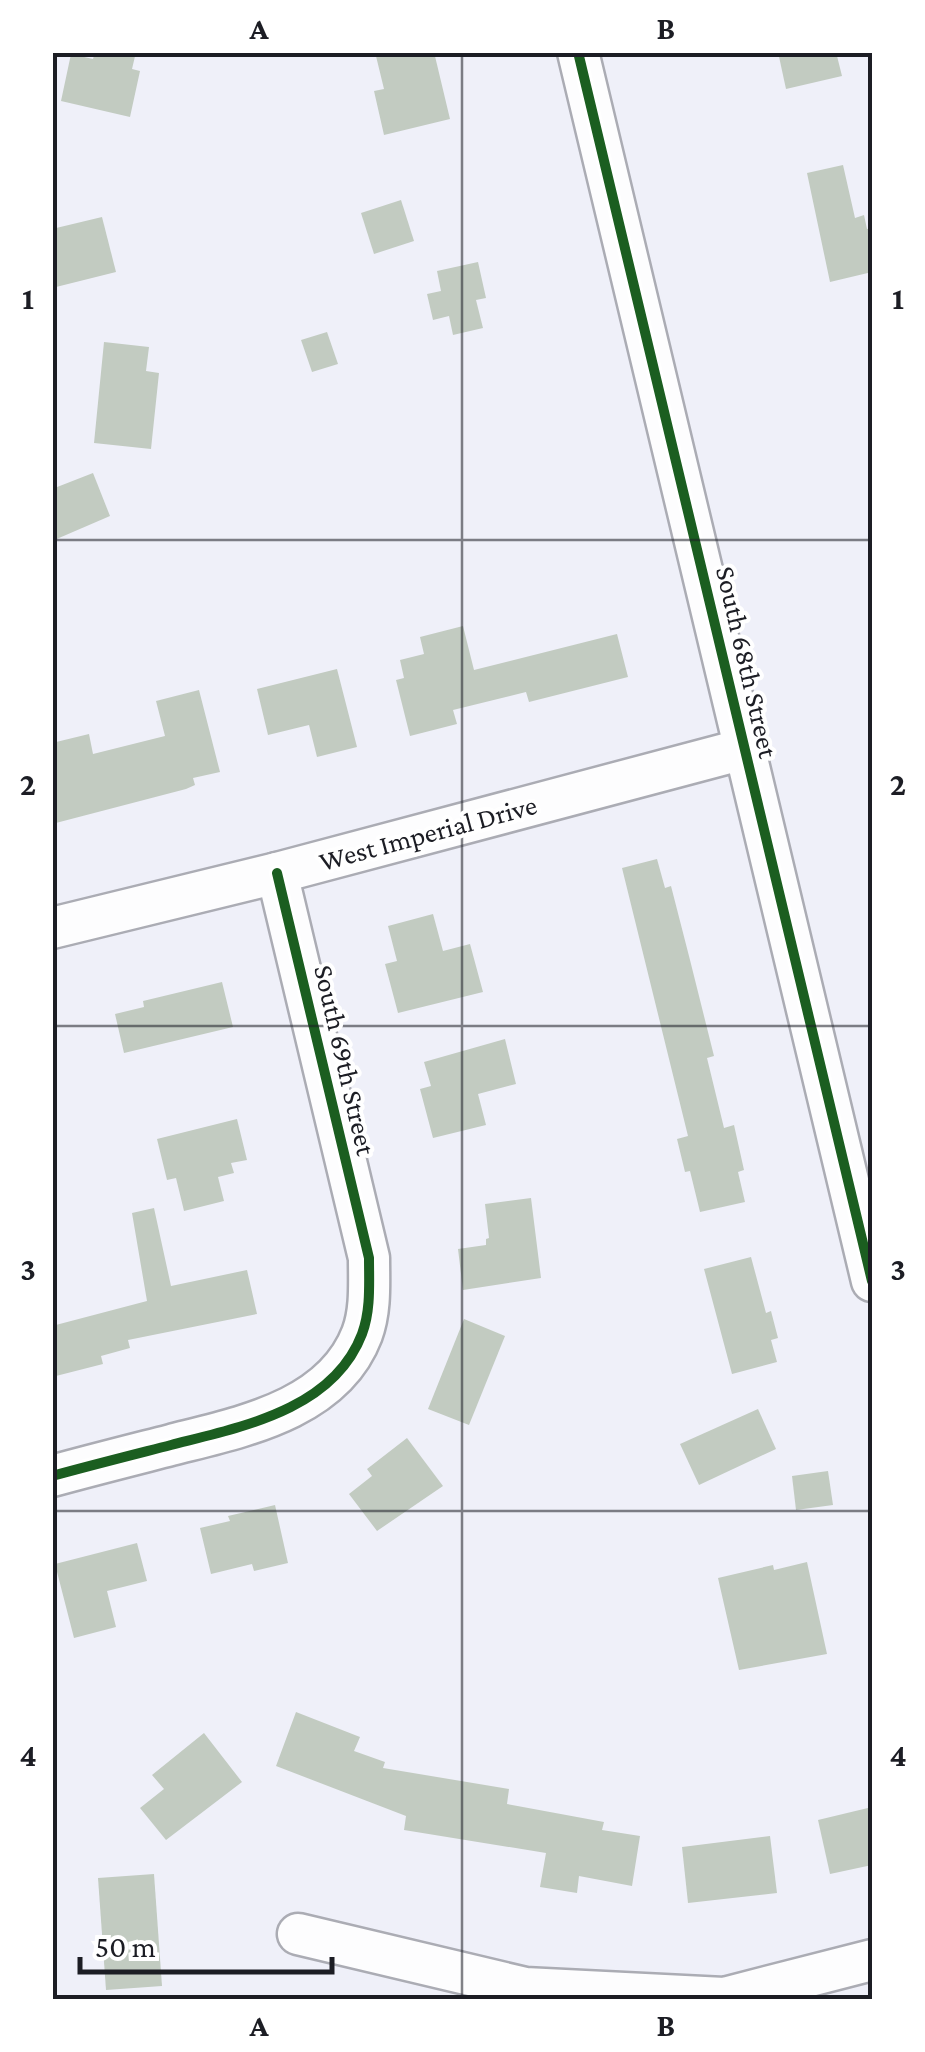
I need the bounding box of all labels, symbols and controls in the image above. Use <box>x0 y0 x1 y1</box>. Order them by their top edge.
text: A <box>248 10 269 46</box>
text: B <box>657 10 675 46</box>
text: 1 <box>22 280 34 316</box>
text: 1 <box>892 280 904 316</box>
street label: South 68th Street <box>710 563 784 762</box>
text: 2 <box>20 766 36 802</box>
text: 2 <box>890 766 906 802</box>
street label: West Imperial Drive <box>316 789 540 877</box>
street label: South 69th Street <box>308 962 382 1159</box>
text: 3 <box>20 1251 36 1287</box>
text: 3 <box>890 1251 906 1287</box>
text: 4 <box>19 1737 37 1773</box>
text: 4 <box>889 1737 907 1773</box>
scale bar <box>80 1912 332 1974</box>
text: 50 m <box>95 1930 156 1963</box>
text: A <box>248 2007 269 2043</box>
text: B <box>657 2007 675 2043</box>

